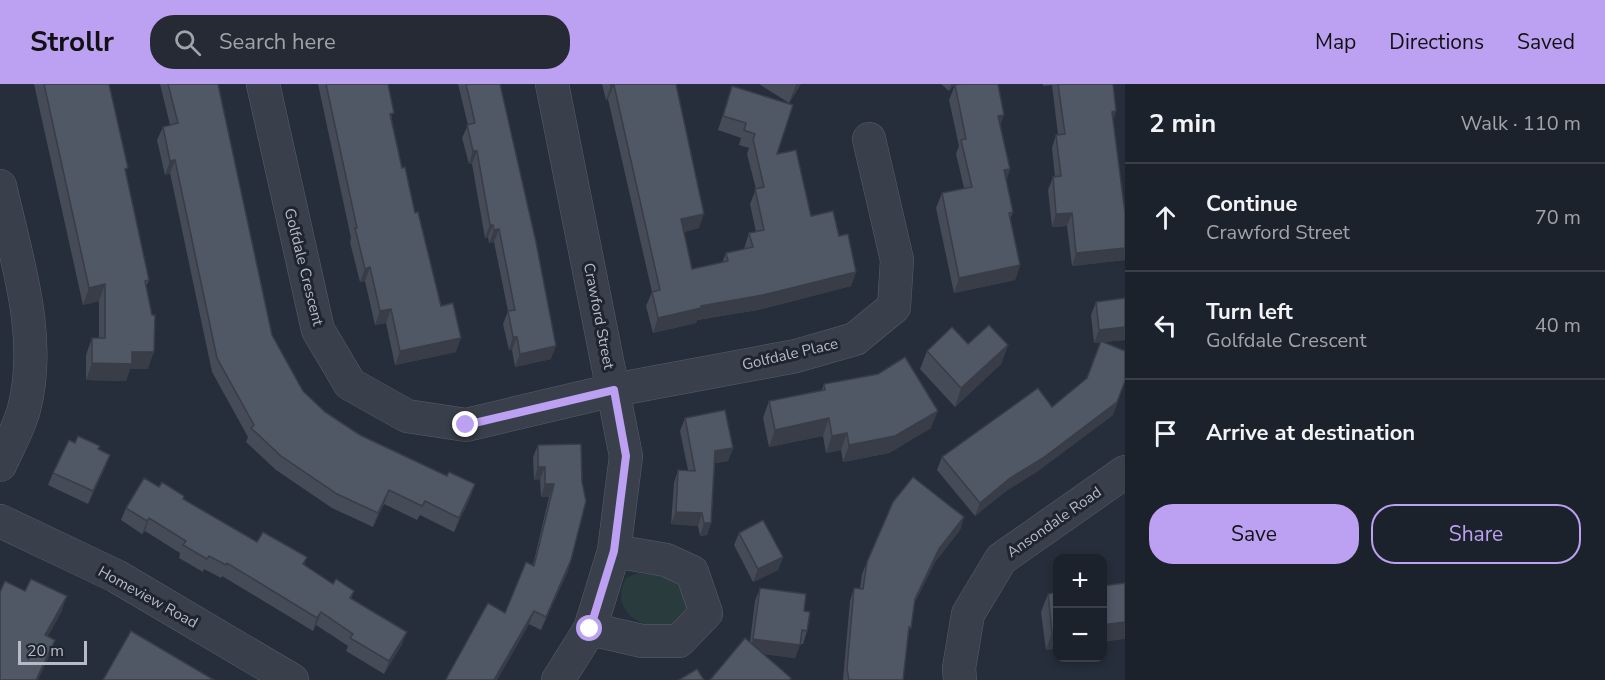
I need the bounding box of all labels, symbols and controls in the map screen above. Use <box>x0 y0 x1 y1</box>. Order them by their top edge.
search box <box>150 15 570 69</box>
text: Strollr <box>30 23 114 61</box>
icon: search <box>171 26 204 59</box>
text: Search here <box>219 27 336 57</box>
text: Map <box>1315 28 1356 56</box>
text: Directions <box>1389 28 1484 56</box>
text: Saved <box>1517 28 1575 56</box>
text: 2 min <box>1149 106 1216 141</box>
text: Walk · 110 m <box>1461 110 1581 137</box>
text: Continue <box>1206 189 1297 219</box>
icon: ahead <box>1149 201 1182 234</box>
text: 70 m <box>1535 204 1581 231</box>
street label: Golfdale Crescent <box>280 206 328 329</box>
text: Crawford Street <box>1206 219 1350 246</box>
street label: Crawford Street <box>579 261 619 372</box>
text: Turn left <box>1206 297 1293 327</box>
icon: left <box>1149 309 1182 342</box>
text: 40 m <box>1535 312 1581 339</box>
text: Golfdale Crescent <box>1206 327 1366 354</box>
street label: Golfdale Place <box>740 333 840 375</box>
route end <box>452 411 478 437</box>
icon: arrive <box>1149 417 1182 450</box>
text: Arrive at destination <box>1206 418 1415 448</box>
street label: Ansondale Road <box>1003 482 1105 562</box>
button: Save <box>1149 504 1359 564</box>
button: Share <box>1371 504 1581 564</box>
map controls <box>1053 554 1107 662</box>
button: + <box>1053 554 1107 608</box>
street label: Homeview Road <box>95 561 201 633</box>
button: − <box>1053 608 1107 662</box>
route start <box>576 615 602 641</box>
scale bar <box>18 638 87 666</box>
text: 20 m <box>27 640 64 662</box>

